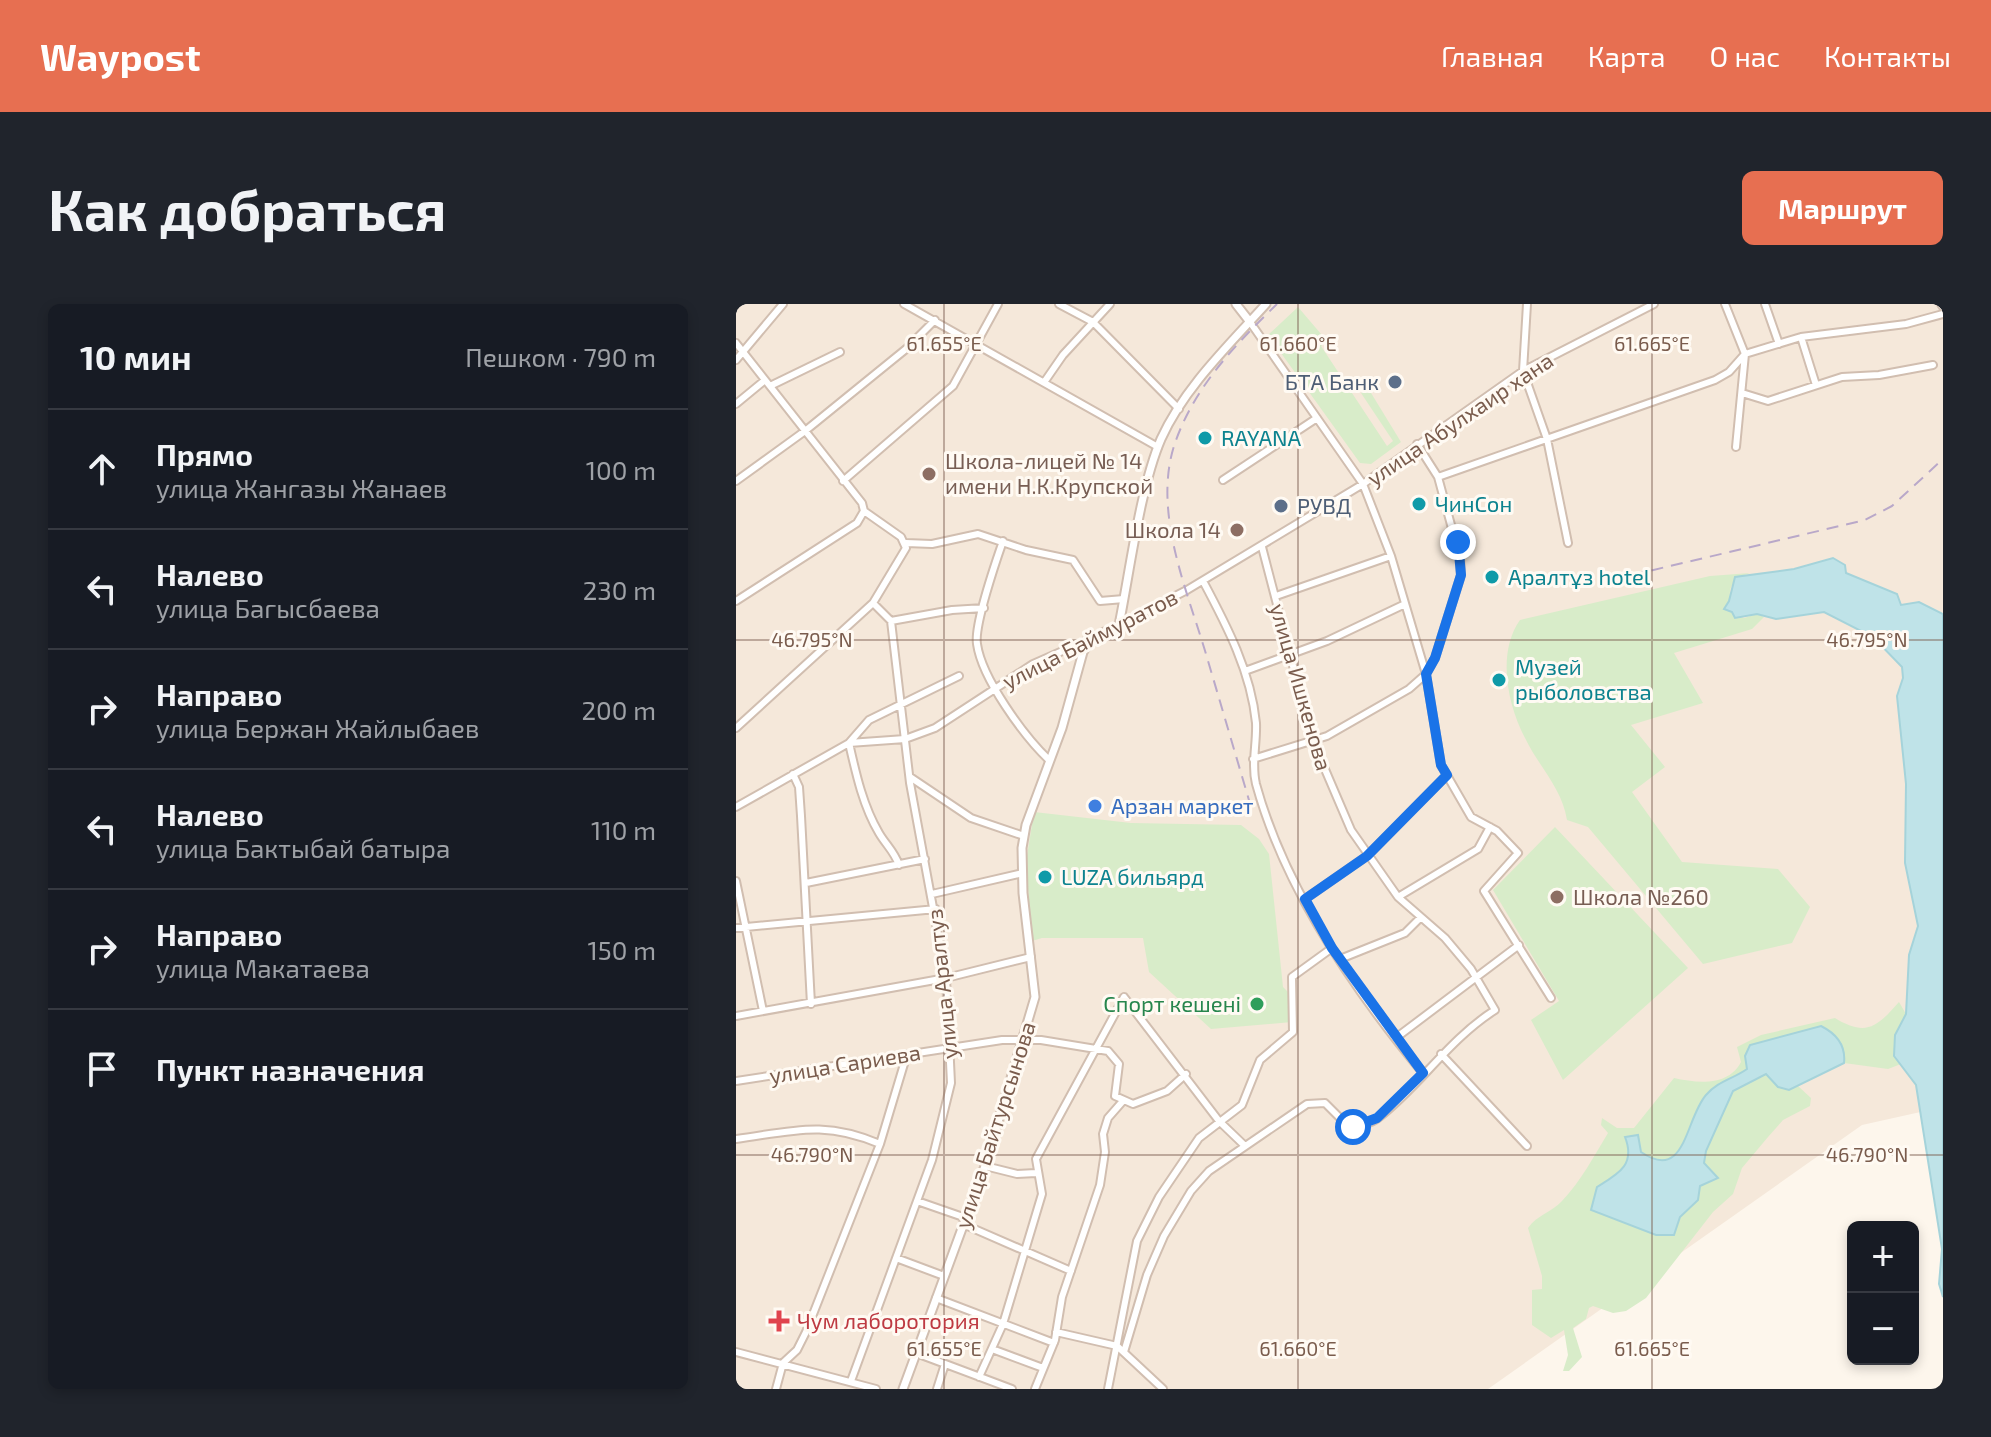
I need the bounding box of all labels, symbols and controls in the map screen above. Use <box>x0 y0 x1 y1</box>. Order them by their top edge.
text: Waypost <box>40 33 201 79</box>
text: Главная <box>1441 39 1544 73</box>
text: Карта <box>1588 39 1666 73</box>
text: О нас <box>1710 39 1780 73</box>
text: Контакты <box>1824 39 1951 73</box>
button: Маршрут <box>1742 171 1943 245</box>
text: Как добраться <box>48 175 446 242</box>
text: 61.655°E <box>906 331 982 355</box>
text: 61.660°E <box>1259 331 1337 355</box>
text: 61.665°E <box>1614 331 1690 355</box>
text: 10 мин <box>80 336 192 377</box>
text: Пешком · 790 m <box>465 341 656 372</box>
street label: улица Абулхаир хана <box>1361 346 1558 491</box>
place label: БТА Банк <box>1285 368 1379 394</box>
marker: БТА Банк <box>1386 373 1404 391</box>
place label: RAYANA <box>1221 424 1302 450</box>
marker: RAYANA <box>1196 429 1214 447</box>
text: Прямо <box>156 436 253 472</box>
icon: ahead <box>80 447 124 491</box>
place label: Школа-лицей № 14 имени Н.К.Крупской <box>945 447 1153 499</box>
text: 100 m <box>586 454 656 485</box>
marker: Школа-лицей № 14 имени Н.К.Крупской <box>920 465 938 483</box>
text: улица Жангазы Жанаев <box>156 472 447 503</box>
place label: ЧинСон <box>1435 490 1512 516</box>
place label: РУВД <box>1297 492 1351 518</box>
marker: ЧинСон <box>1410 495 1428 513</box>
marker: РУВД <box>1272 497 1290 515</box>
place label: Школа 14 <box>1125 516 1221 542</box>
marker: Школа 14 <box>1228 521 1246 539</box>
route end <box>1440 524 1476 560</box>
text: Налево <box>156 556 264 592</box>
place label: Аралтұз hotel <box>1508 563 1651 589</box>
icon: left <box>80 567 124 611</box>
marker: Аралтұз hotel <box>1483 568 1501 586</box>
text: 230 m <box>583 574 656 605</box>
street label: улица Баймуратов <box>998 583 1182 694</box>
text: улица Багысбаева <box>156 592 380 623</box>
street label: улица Ишкенова <box>1265 600 1338 774</box>
text: 46.795°N <box>771 627 853 651</box>
text: 46.795°N <box>1826 627 1908 651</box>
place label: Музей рыболовства <box>1515 653 1652 704</box>
marker: Музей рыболовства <box>1490 671 1508 689</box>
text: Направо <box>156 676 282 712</box>
icon: right <box>80 687 124 731</box>
text: 200 m <box>581 694 656 725</box>
text: улица Бержан Жайлыбаев <box>156 712 479 743</box>
place label: Арзан маркет <box>1111 792 1254 818</box>
text: Налево <box>156 796 264 832</box>
marker: Арзан маркет <box>1086 797 1104 815</box>
icon: left <box>80 807 124 851</box>
text: 110 m <box>591 814 656 845</box>
text: улица Бактыбай батыра <box>156 832 450 863</box>
place label: LUZA бильярд <box>1061 863 1204 889</box>
marker: LUZA бильярд <box>1036 868 1054 886</box>
place label: Школа №260 <box>1573 883 1709 909</box>
marker: Школа №260 <box>1548 888 1566 906</box>
street label: улица Аралтуз <box>920 908 963 1060</box>
text: Направо <box>156 916 282 952</box>
icon: right <box>80 927 124 971</box>
text: 150 m <box>587 934 656 965</box>
text: улица Макатаева <box>156 952 370 983</box>
place label: Спорт кешені <box>1103 990 1241 1016</box>
marker: Спорт кешені <box>1248 995 1266 1013</box>
street label: улица Байтурсынова <box>948 1018 1041 1232</box>
street label: улица Сариева <box>767 1038 923 1089</box>
icon: arrive <box>80 1047 124 1091</box>
text: Пункт назначения <box>156 1051 424 1087</box>
route start <box>1335 1109 1371 1145</box>
text: 46.790°N <box>771 1142 853 1166</box>
text: 46.790°N <box>1826 1142 1908 1166</box>
map controls <box>1847 1221 1919 1365</box>
button: + <box>1847 1221 1919 1293</box>
button: − <box>1847 1293 1919 1365</box>
place label: Чум лаборотория <box>797 1307 980 1334</box>
marker: Чум лаборотория <box>768 1310 790 1332</box>
text: 61.655°E <box>906 1336 982 1360</box>
text: 61.660°E <box>1259 1336 1337 1360</box>
text: 61.665°E <box>1614 1336 1690 1360</box>

